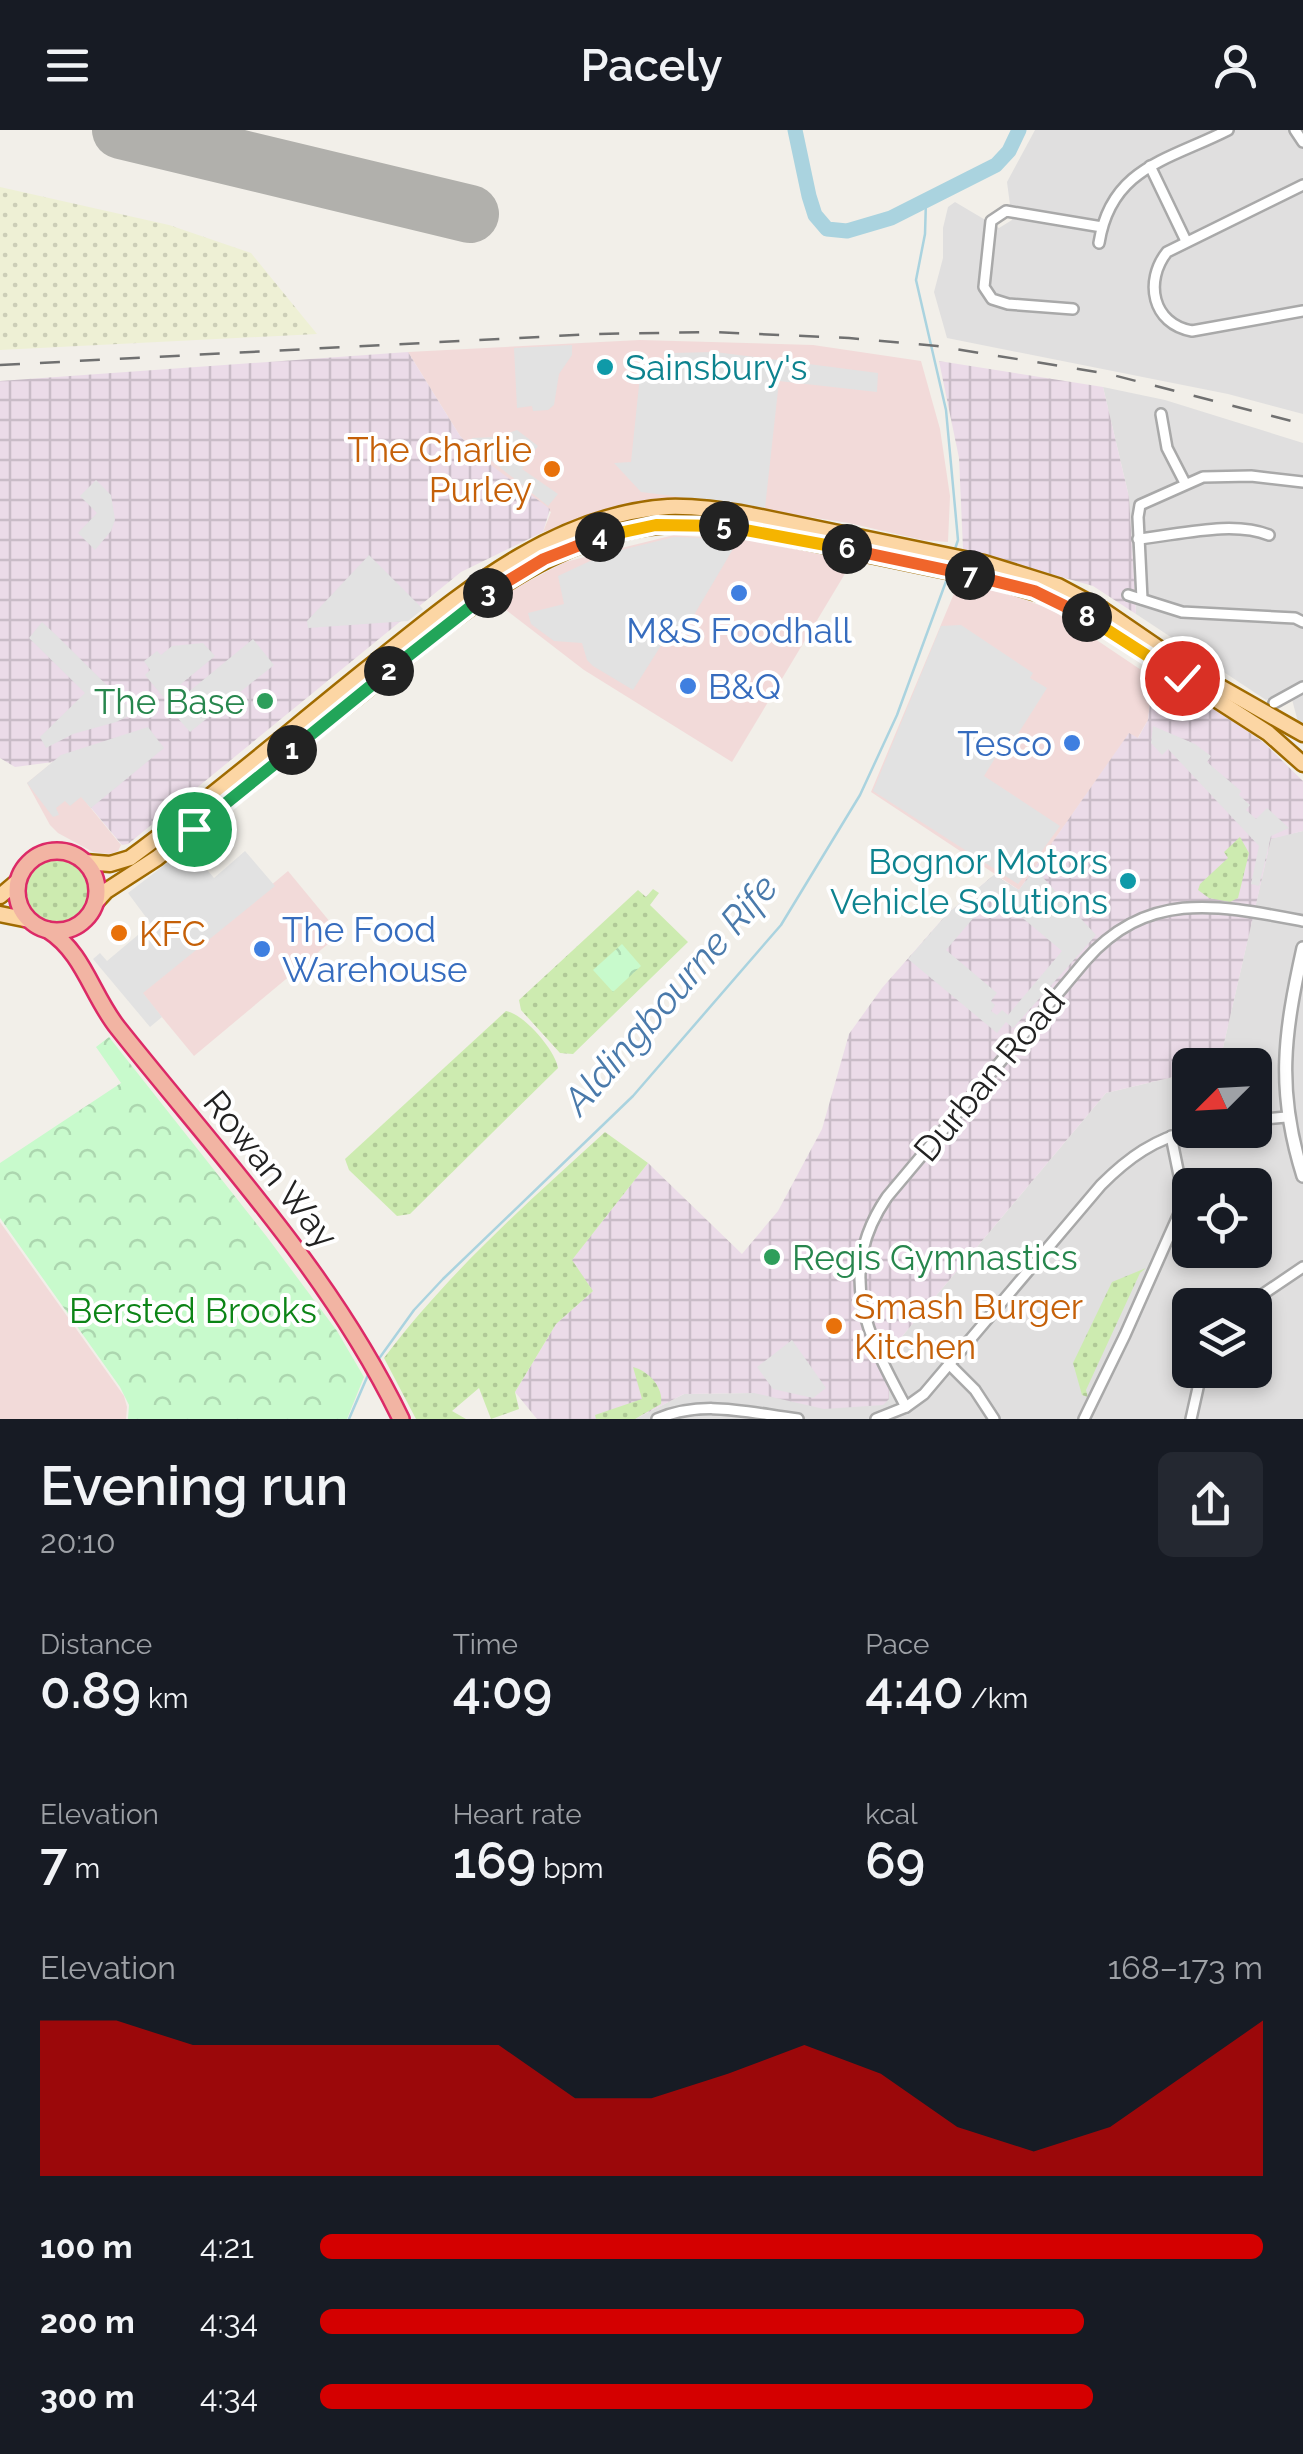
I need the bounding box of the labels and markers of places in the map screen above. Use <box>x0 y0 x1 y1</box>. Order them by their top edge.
place label: Sainsbury's <box>625 347 807 388</box>
marker: Sainsbury's <box>594 356 616 378</box>
place label: The Charlie Purley <box>347 429 532 510</box>
marker: The Charlie Purley <box>541 458 563 480</box>
pin: 5 <box>699 501 749 551</box>
pin: 4 <box>575 512 625 562</box>
pin: 6 <box>822 524 872 574</box>
pin: 7 <box>945 550 995 600</box>
pin: 3 <box>463 568 513 618</box>
marker: M&S Foodhall <box>728 582 750 604</box>
pin: 8 <box>1062 592 1112 642</box>
place label: M&S Foodhall <box>626 610 852 651</box>
pin <box>1140 636 1225 721</box>
pin: 2 <box>364 646 414 696</box>
place label: B&Q <box>708 666 781 707</box>
marker: B&Q <box>677 675 699 697</box>
place label: The Base <box>94 681 245 722</box>
marker: The Base <box>254 690 276 712</box>
place label: Tesco <box>957 723 1052 764</box>
pin: 1 <box>267 725 317 775</box>
marker: Tesco <box>1061 732 1083 754</box>
pin <box>152 787 237 872</box>
place label: Bognor Motors Vehicle Solutions <box>830 841 1108 922</box>
marker: Bognor Motors Vehicle Solutions <box>1117 870 1139 892</box>
place label: The Food Warehouse <box>282 909 468 990</box>
place label: KFC <box>139 913 206 954</box>
marker: KFC <box>108 922 130 944</box>
marker: The Food Warehouse <box>251 938 273 960</box>
place label: Regis Gymnastics <box>792 1237 1078 1278</box>
marker: Regis Gymnastics <box>761 1246 783 1268</box>
place label: Smash Burger Kitchen <box>854 1286 1083 1367</box>
marker: Smash Burger Kitchen <box>823 1315 845 1337</box>

